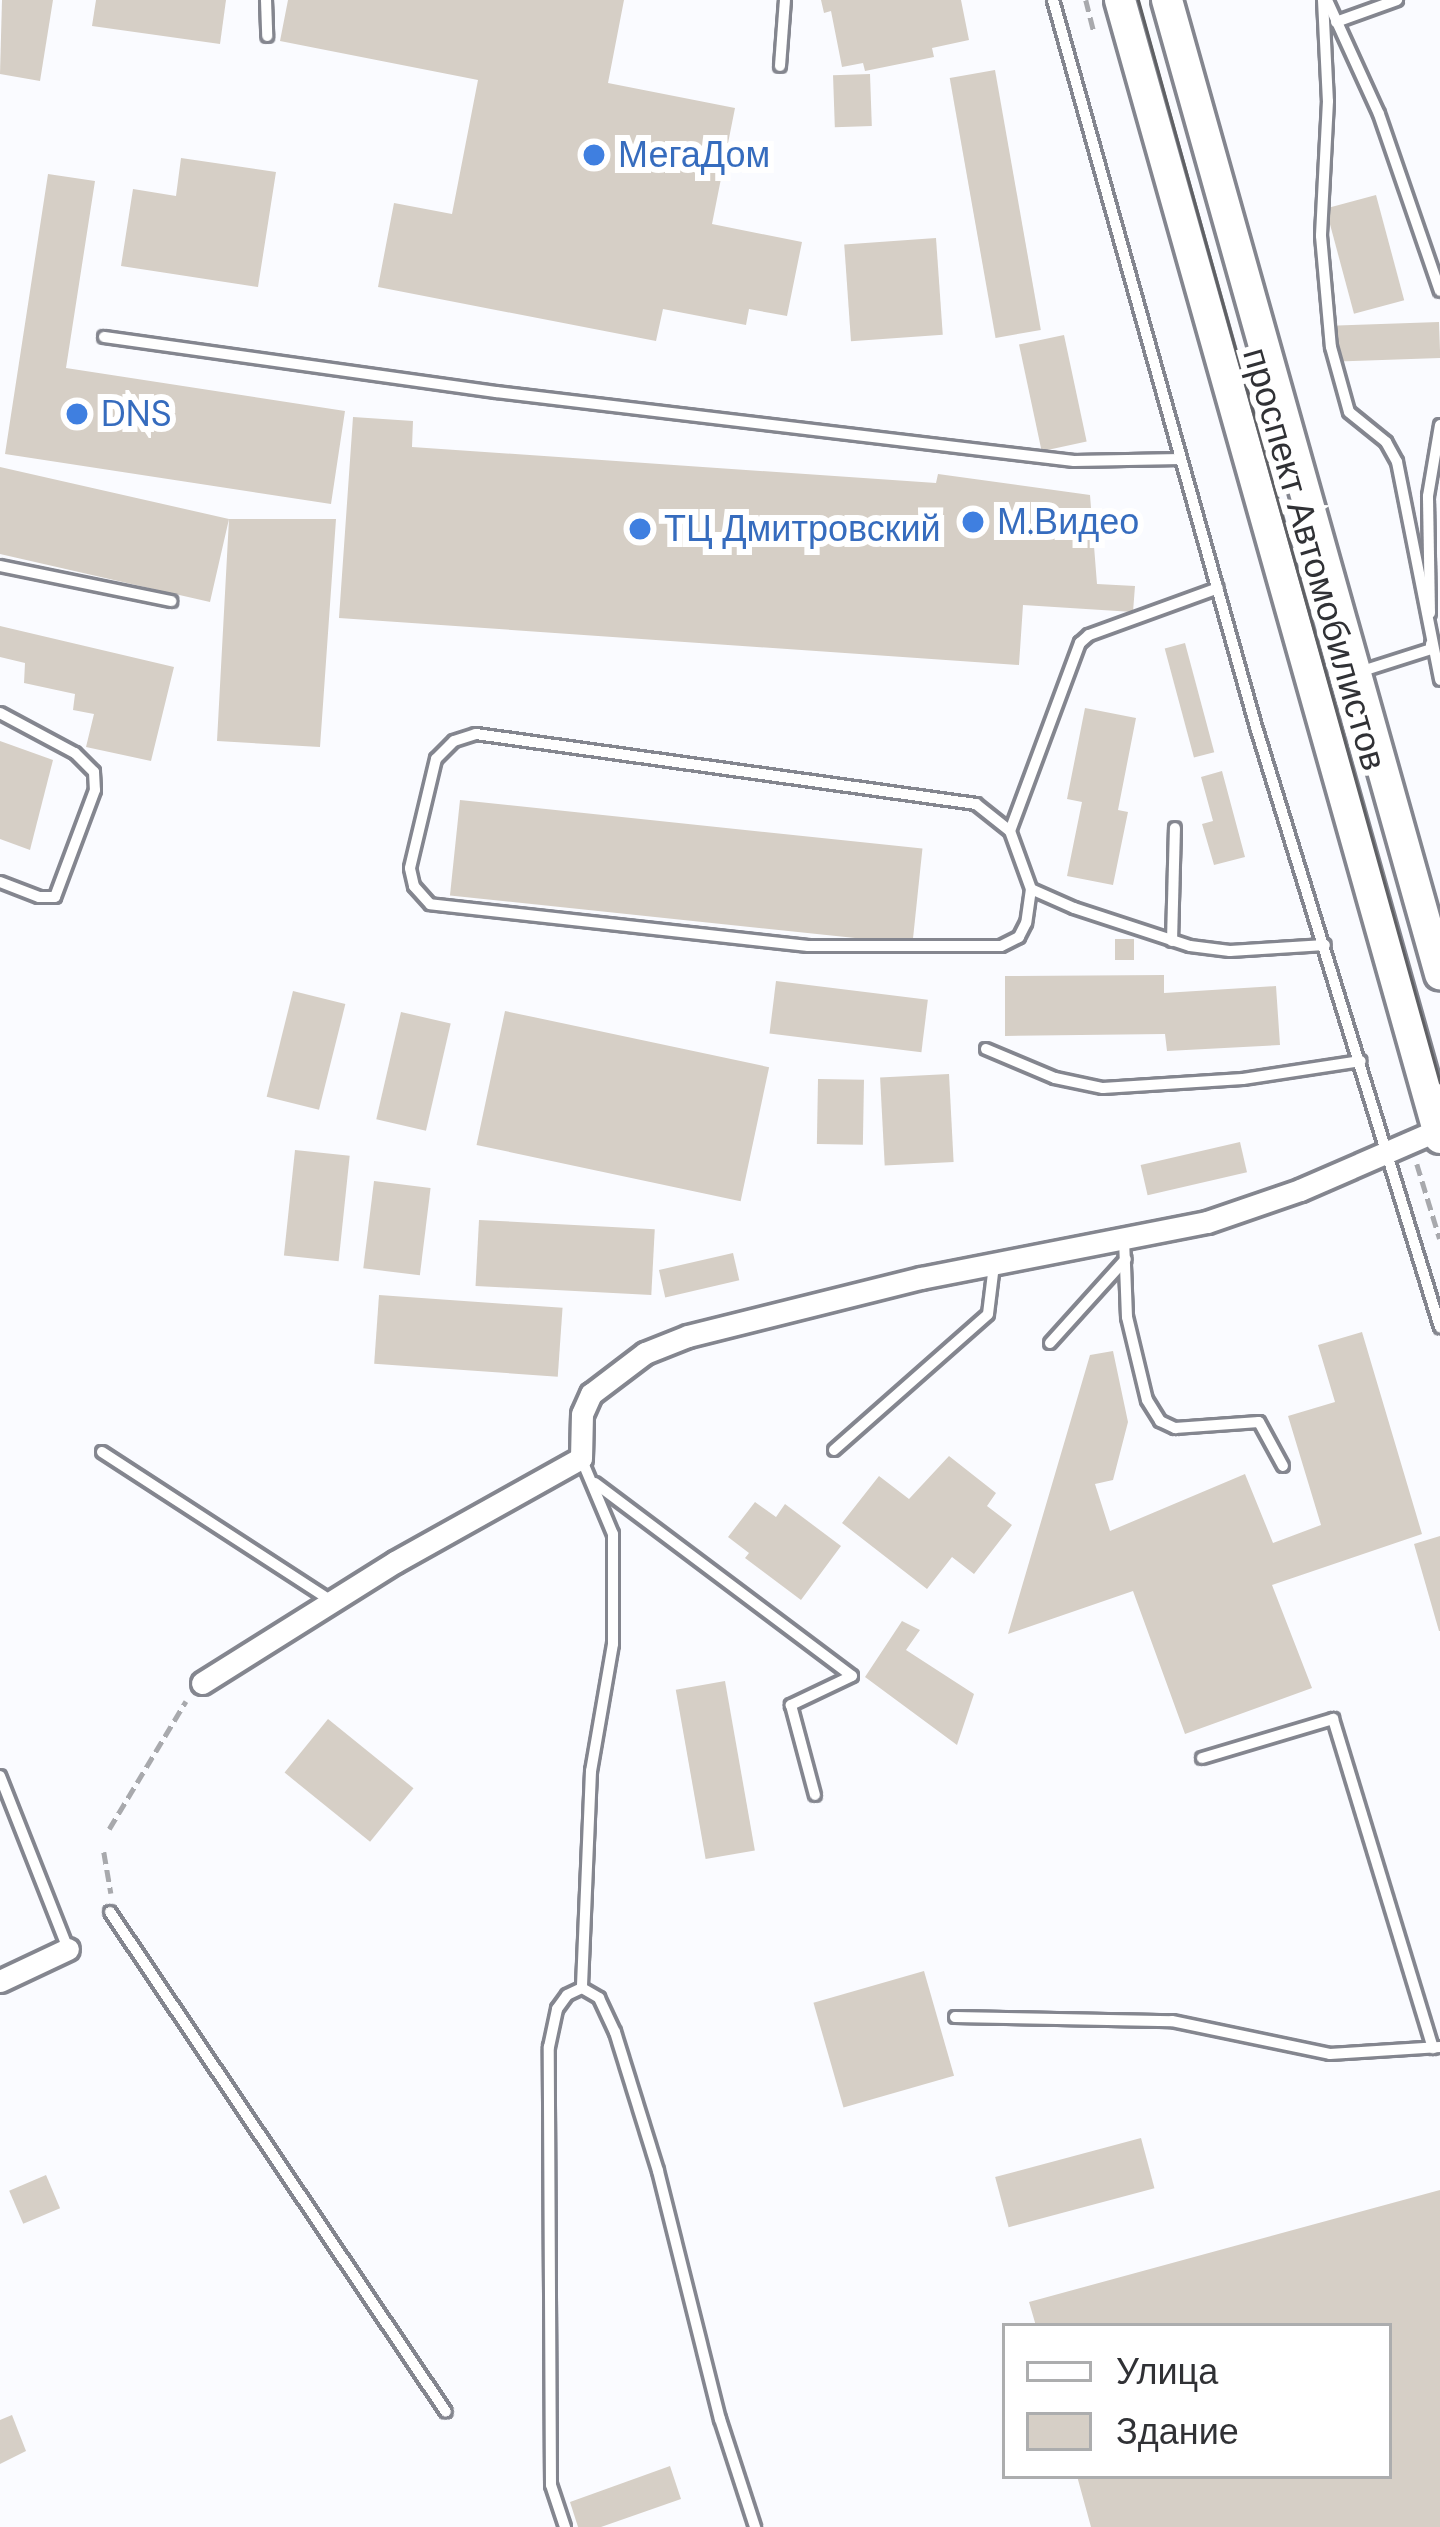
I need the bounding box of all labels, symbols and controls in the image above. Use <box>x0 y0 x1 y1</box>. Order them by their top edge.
place label: МегаДом <box>618 133 770 177</box>
marker: МегаДом <box>581 142 607 168</box>
street label: проспект Автомобилистов <box>1234 343 1396 775</box>
place label: DNS <box>101 392 172 436</box>
marker: DNS <box>64 401 90 427</box>
place label: М.Видео <box>997 500 1139 544</box>
place label: ТЦ Дмитровский <box>664 507 941 551</box>
marker: М.Видео <box>960 509 986 535</box>
marker: ТЦ Дмитровский <box>627 516 653 542</box>
legend <box>1002 2323 1392 2479</box>
text: Улица <box>1116 2348 1218 2395</box>
text: Здание <box>1116 2408 1239 2455</box>

